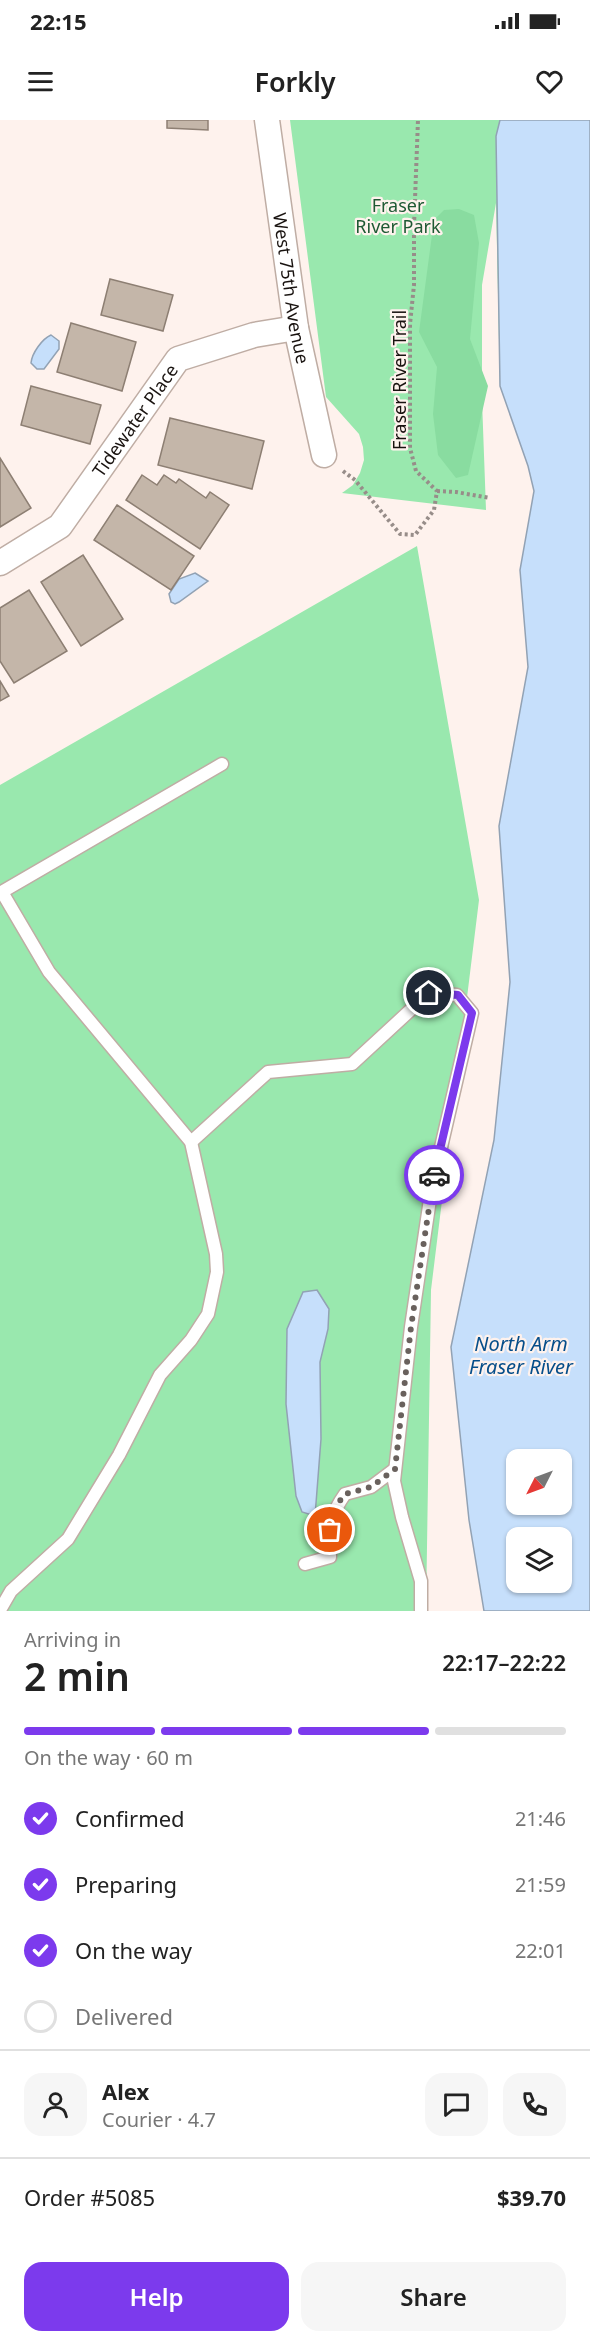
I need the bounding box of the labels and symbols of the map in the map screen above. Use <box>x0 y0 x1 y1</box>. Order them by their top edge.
park label: Fraser River Park <box>355 193 441 238</box>
street label: West 75th Avenue <box>268 211 316 366</box>
street label: Fraser River Trail <box>387 310 411 450</box>
street label: Tidewater Place <box>87 359 183 481</box>
pin <box>403 967 454 1018</box>
courier <box>404 1145 464 1205</box>
water label: North Arm Fraser River <box>469 1330 574 1380</box>
north arrow <box>506 1449 572 1515</box>
pin <box>304 1504 355 1555</box>

